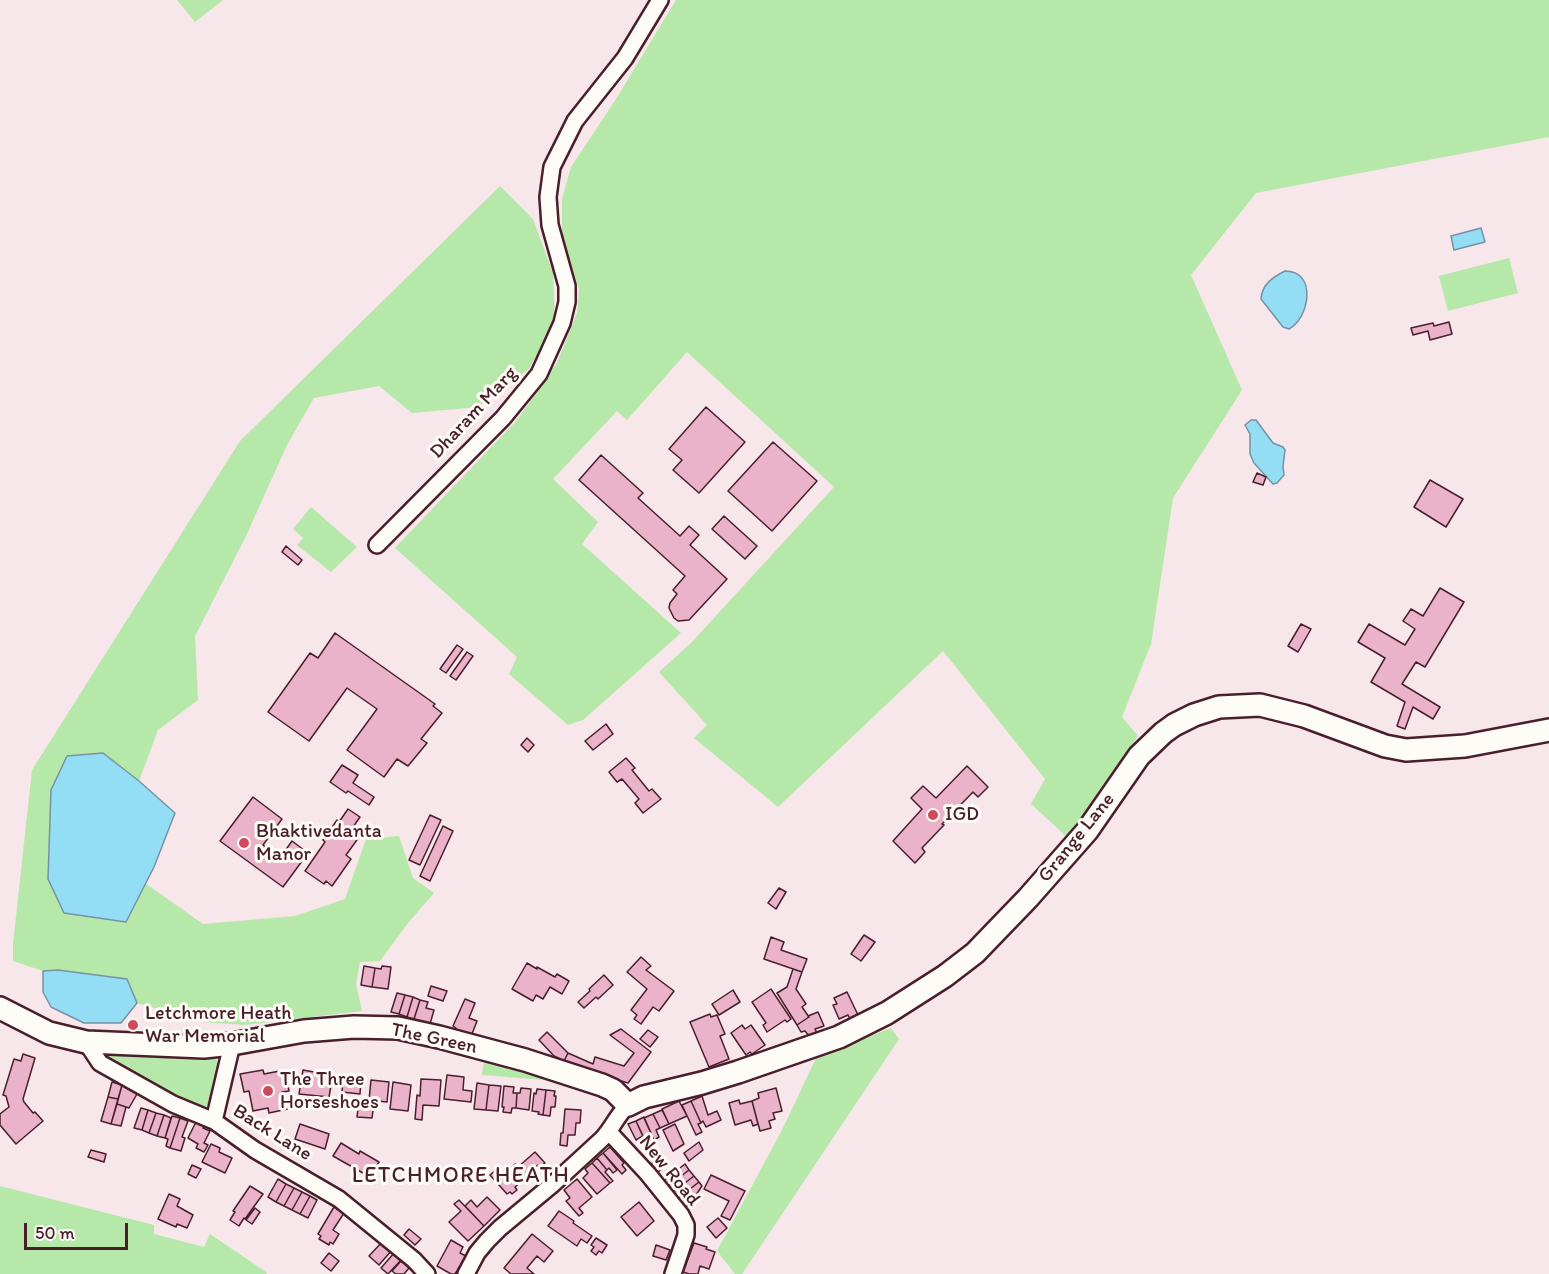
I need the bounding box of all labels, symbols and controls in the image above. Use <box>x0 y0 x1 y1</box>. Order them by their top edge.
street label: Dharam Marg <box>425 362 523 464</box>
street label: Grange Lane <box>1034 788 1120 888</box>
place label: IGD <box>945 803 979 827</box>
marker: IGD <box>926 808 940 822</box>
place label: Bhaktivedanta Manor <box>256 820 382 867</box>
marker: Bhaktivedanta Manor <box>237 836 251 850</box>
place label: Letchmore Heath War Memorial <box>145 1002 292 1049</box>
marker: Letchmore Heath War Memorial <box>126 1018 140 1032</box>
street label: The Green <box>389 1018 479 1060</box>
place label: The Three Horseshoes <box>280 1068 379 1115</box>
marker: The Three Horseshoes <box>261 1084 275 1098</box>
street label: Back Lane <box>228 1099 316 1167</box>
street label: New Road <box>633 1131 705 1211</box>
district label: LETCHMORE HEATH <box>351 1163 571 1189</box>
scale bar <box>27 1211 130 1249</box>
text: 50 m <box>35 1222 75 1244</box>

